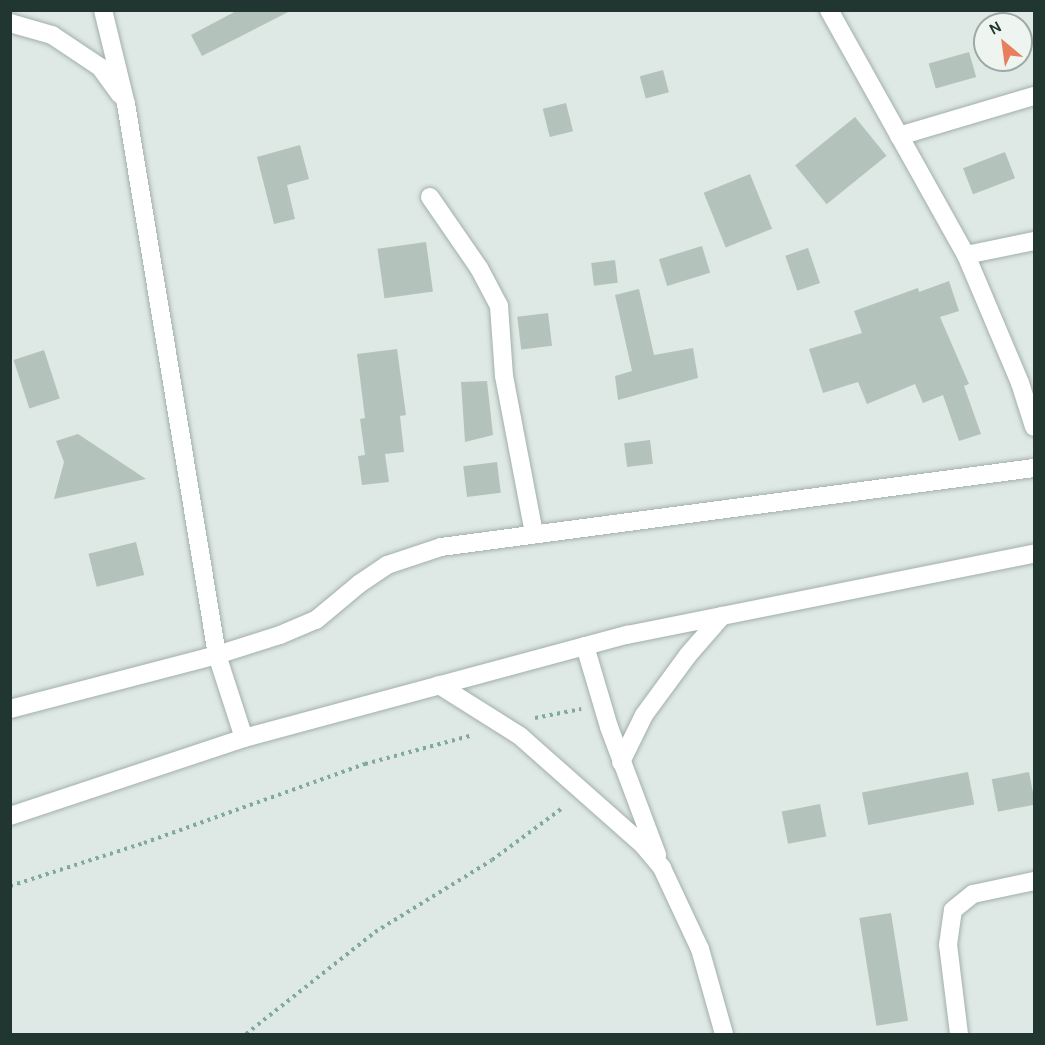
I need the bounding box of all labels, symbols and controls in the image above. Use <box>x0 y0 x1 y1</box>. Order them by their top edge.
north arrow <box>973 12 1033 72</box>
text: N <box>985 16 1005 39</box>

